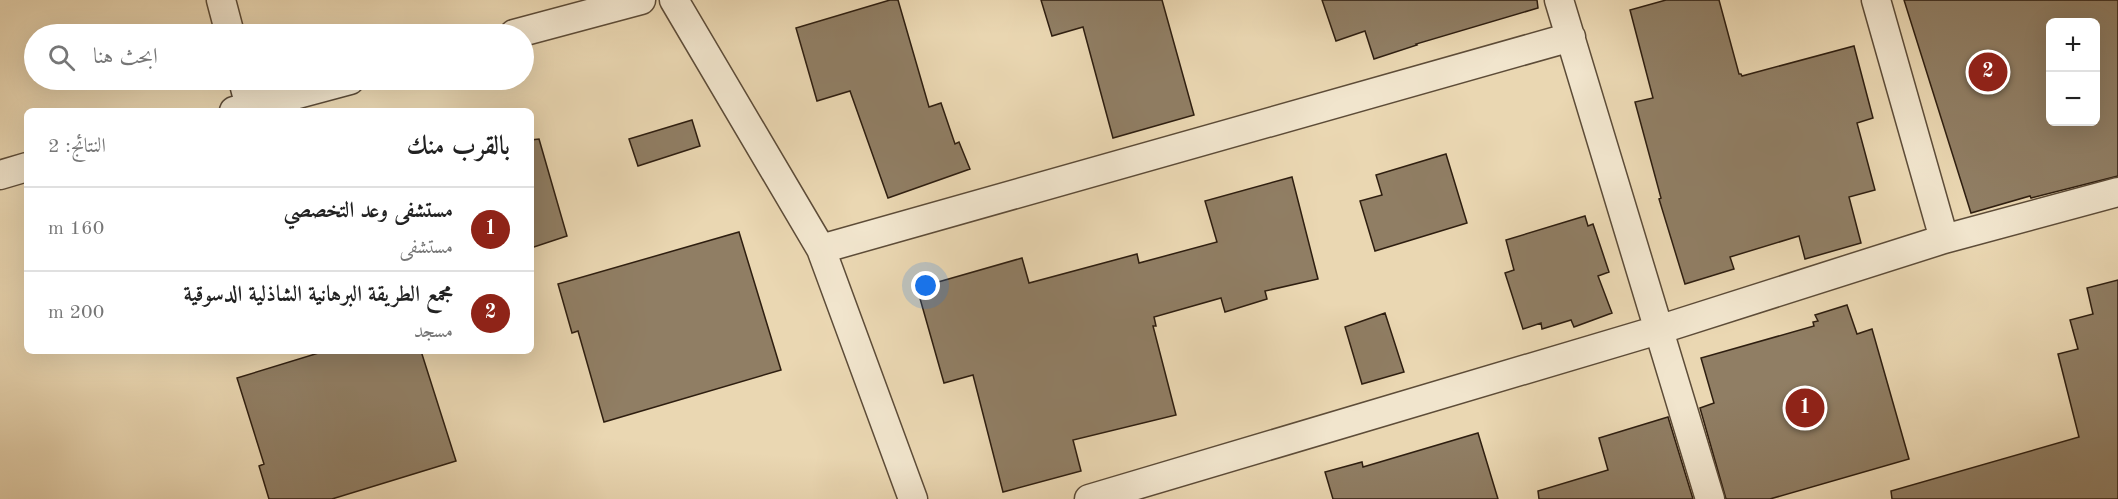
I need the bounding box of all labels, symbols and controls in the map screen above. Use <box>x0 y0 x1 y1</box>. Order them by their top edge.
map controls <box>2046 18 2100 126</box>
button: + <box>2046 18 2100 72</box>
search box <box>24 24 534 90</box>
icon: search <box>45 41 78 74</box>
text: ابحث هنا <box>93 46 158 68</box>
pin: 2 <box>1968 50 2008 94</box>
button: − <box>2046 72 2100 126</box>
text: بالقرب منك <box>407 134 510 160</box>
text: النتائج: 2 <box>48 137 106 157</box>
text: مستشفى وعد التخصصي <box>284 200 453 222</box>
text: 160 m <box>48 219 104 239</box>
text: 1 <box>485 219 496 239</box>
text: مستشفى <box>400 238 453 258</box>
your location <box>911 271 940 300</box>
text: مجمع الطريقة البرهانية الشاذلية الدسوقية <box>183 284 453 306</box>
text: 200 m <box>48 303 104 323</box>
text: 2 <box>485 303 496 323</box>
text: مسجد <box>414 322 453 342</box>
pin: 1 <box>1786 386 1824 430</box>

